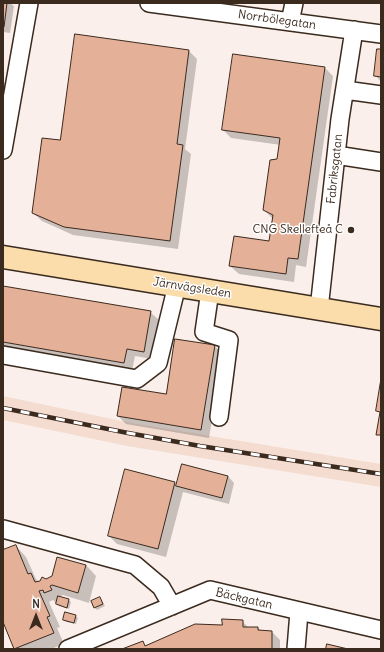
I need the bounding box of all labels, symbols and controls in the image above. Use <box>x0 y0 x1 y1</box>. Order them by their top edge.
street label: Norrbölegatan <box>237 7 317 33</box>
street label: Fabriksgatan <box>324 133 346 205</box>
place label: CNG Skellefteå C <box>252 223 343 237</box>
marker: CNG Skellefteå C <box>346 225 356 235</box>
street label: Järnvägsleden <box>152 275 232 301</box>
street label: Bäckgatan <box>214 585 274 613</box>
north arrow <box>16 596 56 636</box>
text: N <box>32 597 40 611</box>

